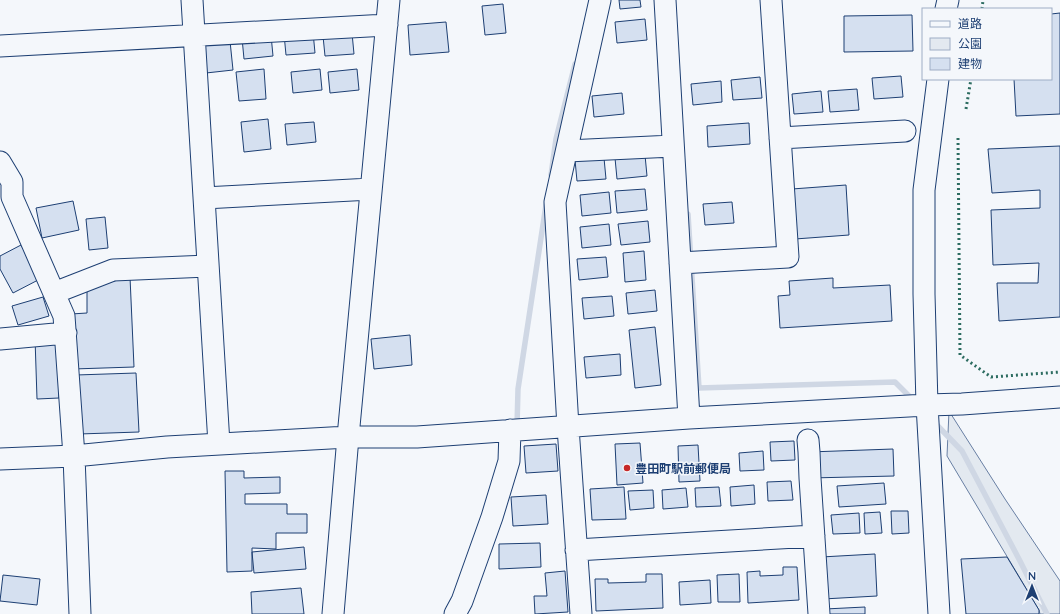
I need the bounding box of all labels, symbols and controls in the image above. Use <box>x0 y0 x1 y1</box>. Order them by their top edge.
legend <box>922 8 1052 80</box>
text: 道路 <box>958 16 982 31</box>
text: 公園 <box>958 36 982 51</box>
text: 建物 <box>958 56 982 71</box>
place label: 豊田町駅前郵便局 <box>635 461 731 476</box>
marker: 豊田町駅前郵便局 <box>622 463 632 473</box>
north arrow <box>1012 566 1052 606</box>
text: N <box>1028 569 1036 583</box>

